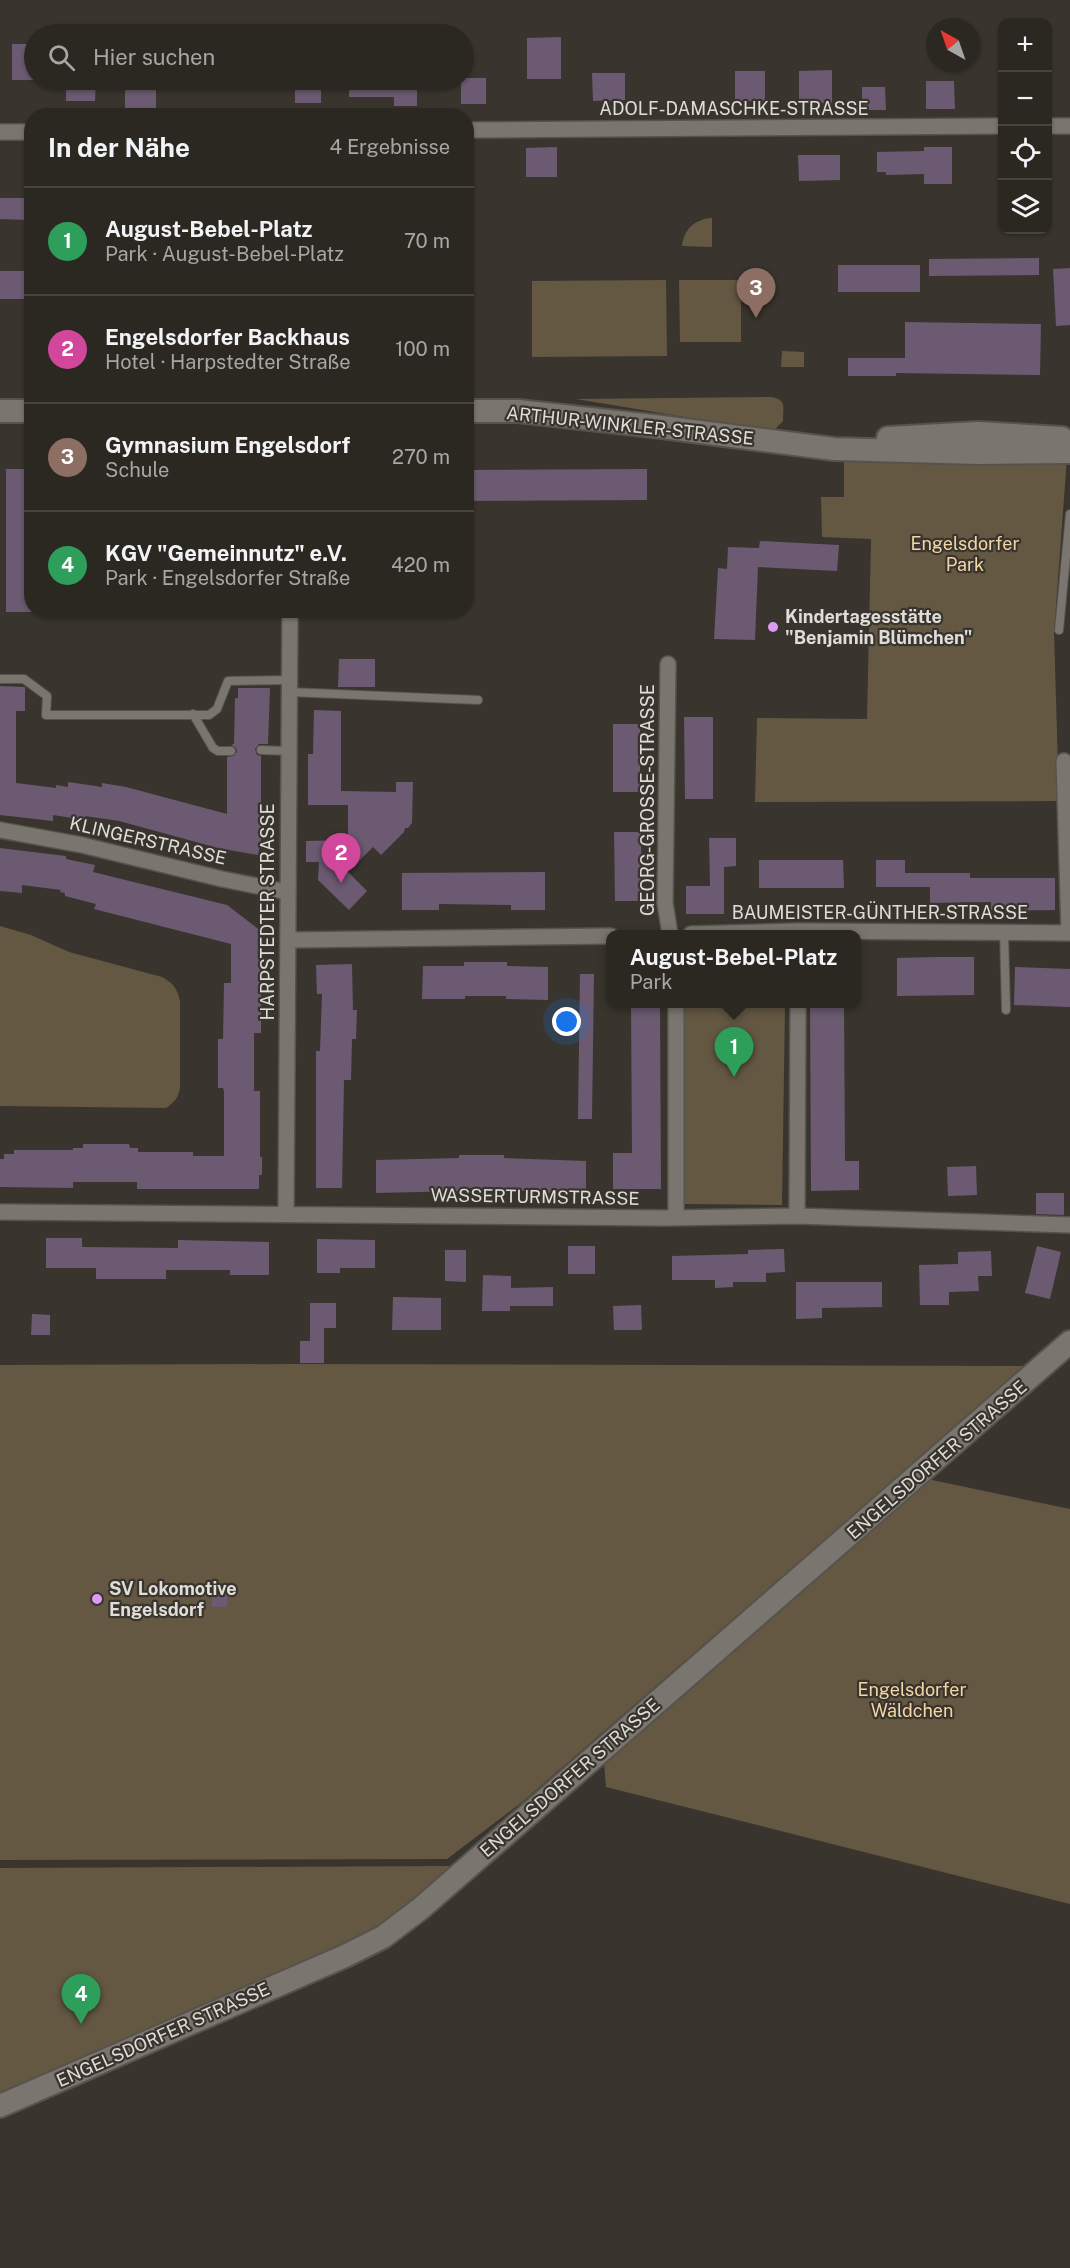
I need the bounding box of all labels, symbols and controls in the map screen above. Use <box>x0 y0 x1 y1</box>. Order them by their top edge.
north arrow <box>926 18 980 72</box>
map controls <box>998 18 1052 234</box>
button: + <box>998 18 1052 72</box>
search box <box>24 24 474 90</box>
icon: search <box>45 41 78 74</box>
text: Hier suchen <box>93 44 215 70</box>
button: − <box>998 72 1052 126</box>
street label: ADOLF-DAMASCHKE-STRASSE <box>599 98 869 119</box>
button: locate <box>998 126 1052 180</box>
text: In der Nähe <box>48 132 190 163</box>
text: 4 Ergebnisse <box>330 135 450 159</box>
button: layers <box>998 180 1052 234</box>
text: August-Bebel-Platz <box>105 216 312 242</box>
text: 1 <box>63 229 72 253</box>
text: 70 m <box>404 229 450 253</box>
text: Park · August-Bebel-Platz <box>105 242 344 266</box>
pin: 3 <box>736 268 776 318</box>
text: Engelsdorfer Backhaus <box>105 324 350 350</box>
text: 2 <box>61 337 74 361</box>
text: 100 m <box>395 337 450 361</box>
text: Hotel · Harpstedter Straße <box>105 350 351 374</box>
street label: ARTHUR-WINKLER-STRASSE <box>505 402 755 449</box>
text: Gymnasium Engelsdorf <box>105 432 350 458</box>
text: 3 <box>61 445 74 469</box>
text: 270 m <box>392 445 450 469</box>
text: Schule <box>105 458 169 482</box>
park label: Engelsdorfer Park <box>910 533 1020 575</box>
text: KGV "Gemeinnutz" e.V. <box>105 540 347 566</box>
text: 4 <box>61 553 74 577</box>
text: 420 m <box>391 553 450 577</box>
text: Park · Engelsdorfer Straße <box>105 566 350 590</box>
place label: Kindertagesstätte "Benjamin Blümchen" <box>785 606 972 648</box>
marker: Kindertagesstätte "Benjamin Blümchen" <box>766 620 780 634</box>
street label: GEORG-GROSSE-STRASSE <box>637 684 658 916</box>
street label: HARPSTEDTER STRASSE <box>257 803 278 1021</box>
street label: KLINGERSTRASSE <box>68 812 229 869</box>
pin: 2 <box>322 834 360 883</box>
street label: BAUMEISTER-GÜNTHER-STRASSE <box>732 901 1028 923</box>
popup <box>606 930 861 1008</box>
text: August-Bebel-Platz <box>630 944 837 970</box>
text: Park <box>630 970 672 994</box>
your location <box>552 1007 581 1036</box>
pin: 1 <box>714 1028 754 1077</box>
street label: WASSERTURMSTRASSE <box>430 1184 640 1209</box>
street label: ENGELSDORFER STRASSE <box>843 1376 1031 1543</box>
place label: SV Lokomotive Engelsdorf <box>109 1578 237 1620</box>
marker: SV Lokomotive Engelsdorf <box>90 1592 104 1606</box>
park label: Engelsdorfer Wäldchen <box>857 1679 967 1721</box>
street label: ENGELSDORFER STRASSE <box>476 1694 664 1861</box>
pin: 4 <box>62 1974 100 2024</box>
street label: ENGELSDORFER STRASSE <box>53 1978 273 2091</box>

